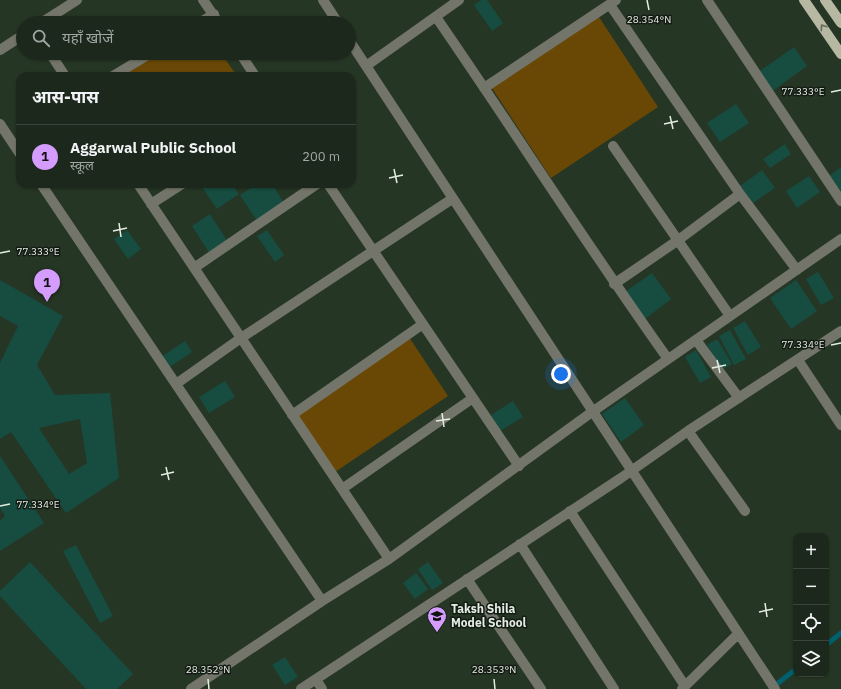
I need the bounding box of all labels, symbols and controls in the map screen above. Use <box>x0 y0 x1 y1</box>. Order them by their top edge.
text: 28.354°N <box>627 13 671 26</box>
search box <box>16 16 356 60</box>
one-way arrow <box>820 24 827 31</box>
icon: search <box>30 27 52 49</box>
text: यहाँ खोजें <box>62 28 113 47</box>
text: 77.333°E <box>781 85 825 98</box>
text: आस-पास <box>32 86 99 108</box>
text: Aggarwal Public School <box>70 138 236 157</box>
text: 1 <box>41 148 49 165</box>
text: 200 m <box>302 148 340 165</box>
text: स्कूल <box>70 157 94 174</box>
text: 77.333°E <box>16 245 60 258</box>
pin: 1 <box>34 269 60 302</box>
text: 77.334°E <box>781 338 825 351</box>
your location <box>551 364 571 384</box>
text: 77.334°E <box>16 498 60 511</box>
map controls <box>793 533 829 677</box>
button: + <box>793 533 829 569</box>
button: − <box>793 569 829 605</box>
place label: Taksh Shila Model School <box>451 601 526 630</box>
school or university icon: Taksh Shila Model School <box>426 605 448 633</box>
button: locate <box>793 605 829 641</box>
button: layers <box>793 641 829 677</box>
text: 28.352°N <box>186 663 230 676</box>
text: 28.353°N <box>472 663 516 676</box>

